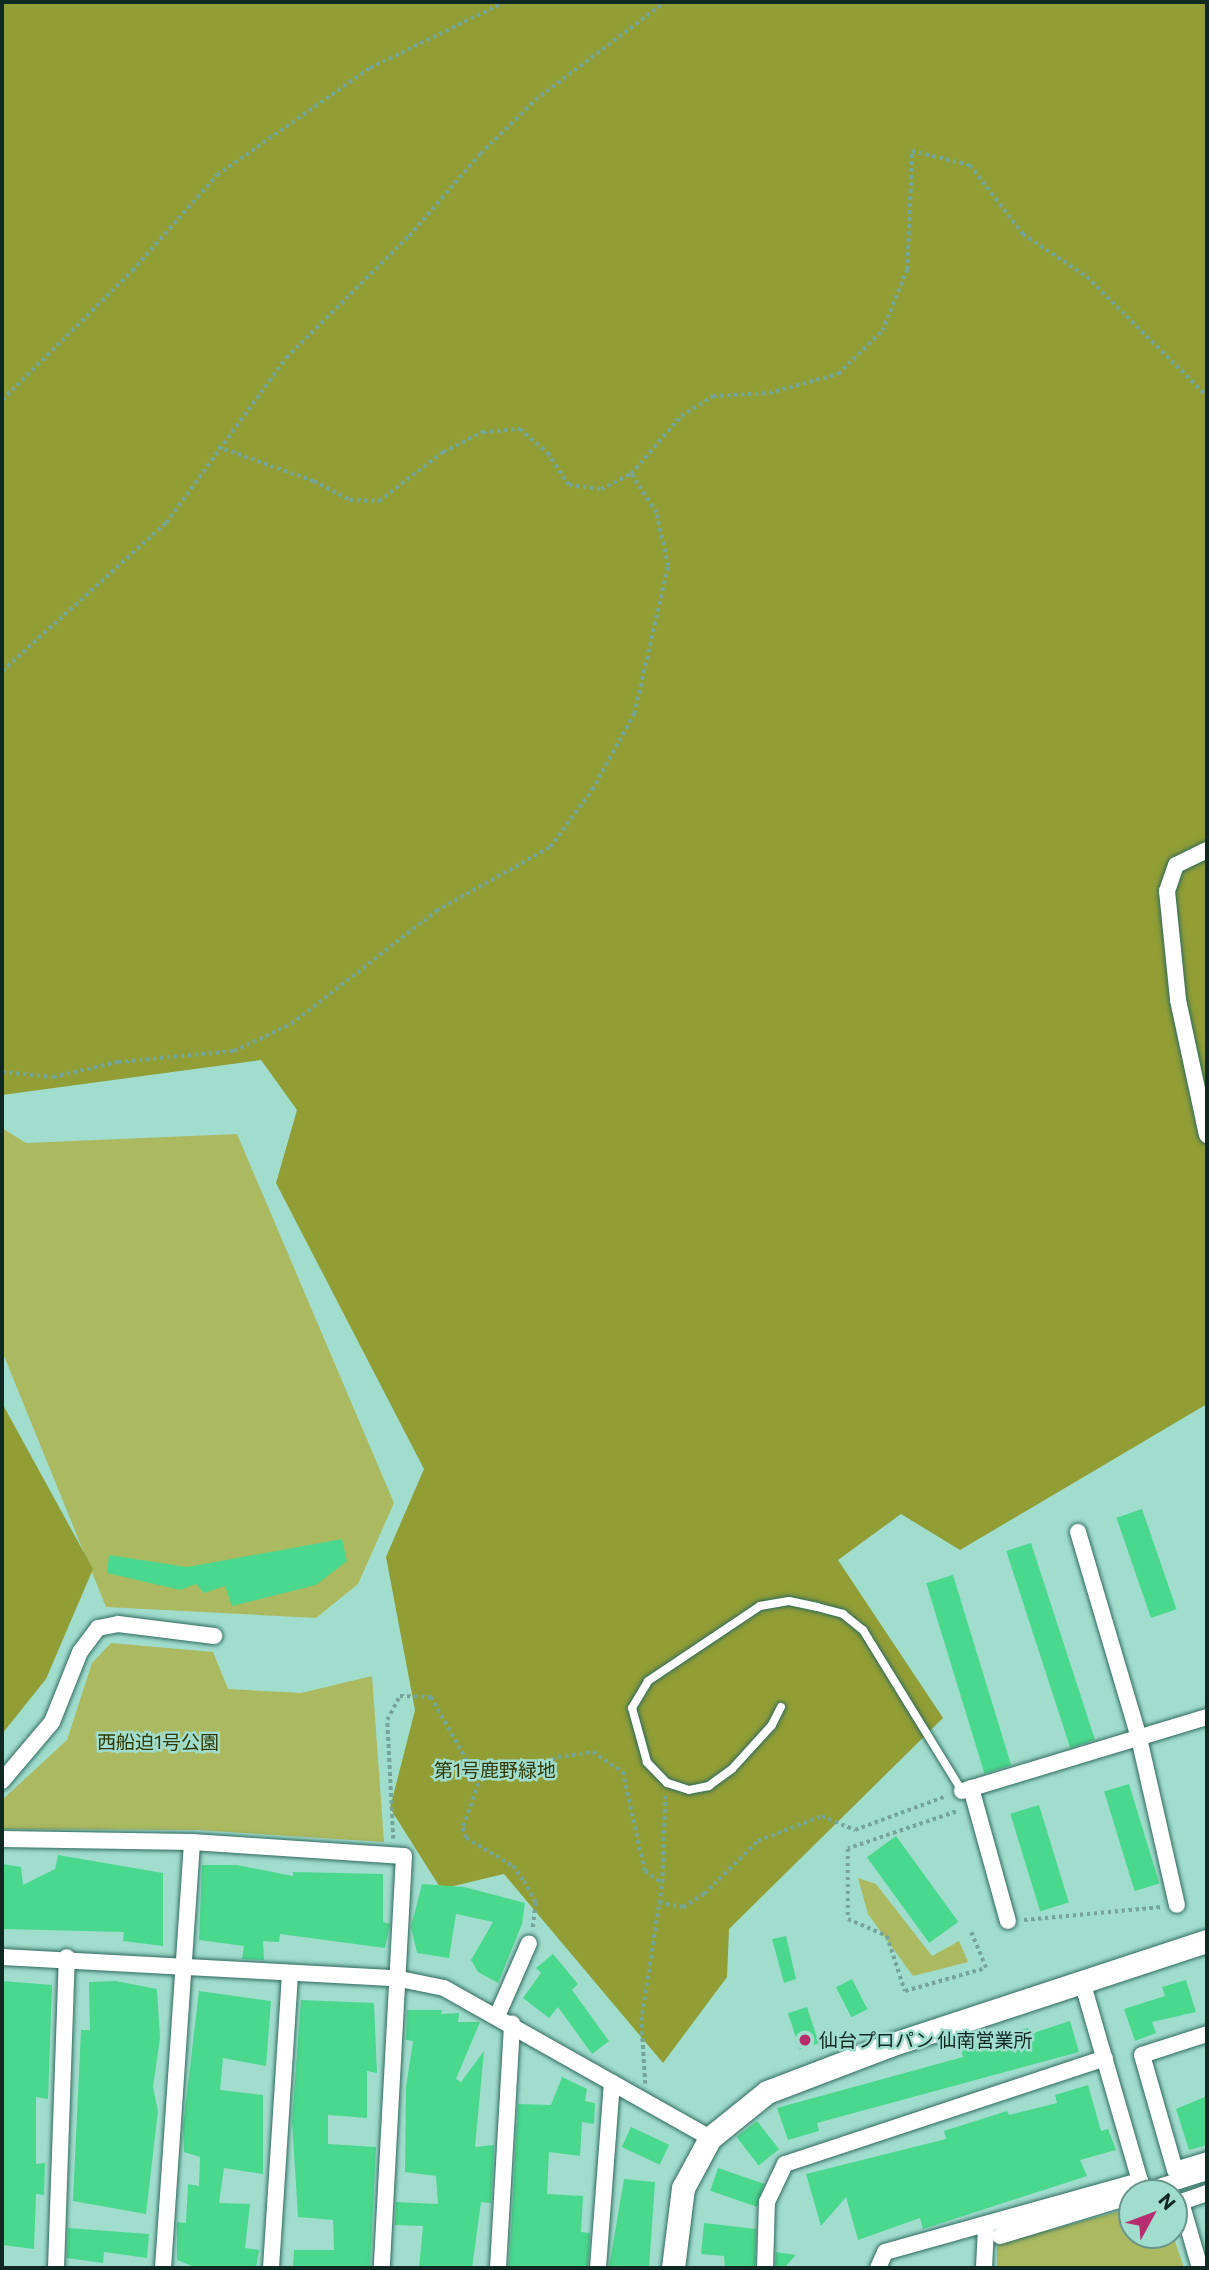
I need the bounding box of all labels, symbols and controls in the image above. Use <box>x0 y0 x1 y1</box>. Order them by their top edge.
park label: 西船迫1号公園 <box>97 1731 219 1753</box>
park label: 第1号鹿野緑地 <box>434 1759 556 1781</box>
place label: 仙台プロパン 仙南営業所 <box>819 2029 1032 2051</box>
marker: 仙台プロパン 仙南営業所 <box>797 2032 813 2048</box>
north arrow <box>1118 2179 1188 2249</box>
text: N <box>1154 2188 1181 2214</box>

